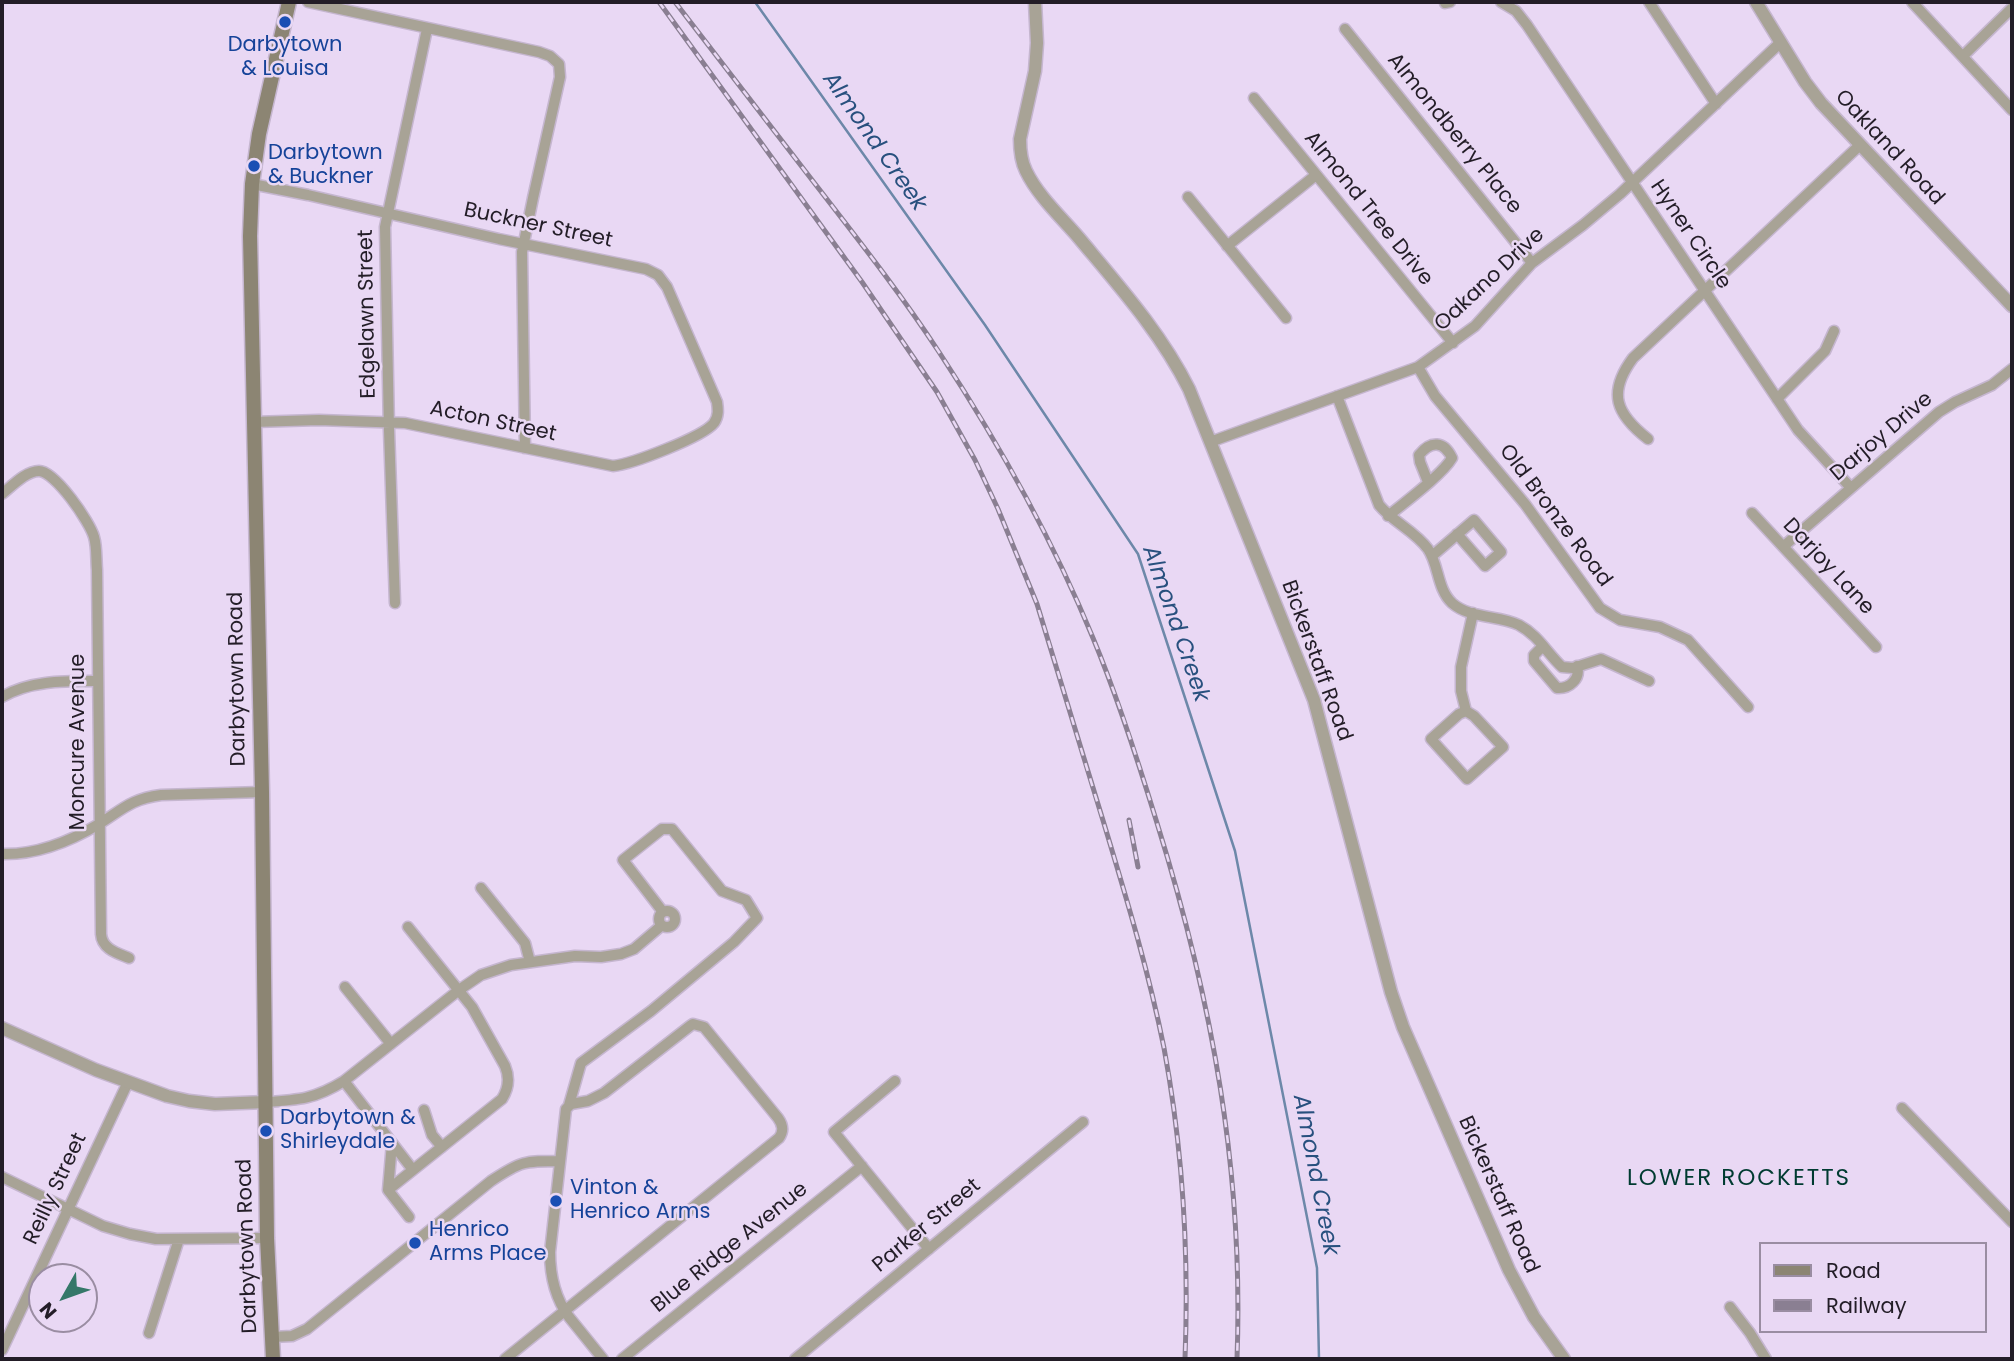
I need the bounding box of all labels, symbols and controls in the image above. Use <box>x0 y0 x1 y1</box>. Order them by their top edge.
marker: Darbytown & Louisa <box>277 14 293 30</box>
place label: Darbytown & Louisa <box>228 33 342 83</box>
street label: Almondberry Place <box>1381 49 1527 219</box>
water label: Almond Creek <box>816 67 932 217</box>
street label: Oakland Road <box>1829 85 1949 211</box>
street label: Almond Tree Drive <box>1298 127 1438 291</box>
place label: Darbytown & Buckner <box>268 141 383 191</box>
marker: Darbytown & Buckner <box>246 158 262 174</box>
street label: Hyner Circle <box>1644 176 1736 294</box>
street label: Buckner Street <box>461 198 615 254</box>
street label: Oakano Drive <box>1430 223 1550 337</box>
street label: Edgelawn Street <box>354 229 382 399</box>
street label: Darjoy Drive <box>1826 387 1938 487</box>
street label: Acton Street <box>428 396 558 448</box>
street label: Old Bronze Road <box>1493 440 1617 592</box>
street label: Darjoy Lane <box>1777 514 1879 620</box>
water label: Almond Creek <box>1135 542 1215 706</box>
street label: Bickerstaff Road <box>1275 577 1357 745</box>
street label: Darbytown Road <box>224 591 252 767</box>
street label: Moncure Avenue <box>66 654 92 830</box>
water label: Almond Creek <box>1286 1092 1344 1258</box>
place label: Darbytown & Shirleydale <box>280 1106 416 1156</box>
street label: Bickerstaff Road <box>1452 1113 1544 1277</box>
marker: Darbytown & Shirleydale <box>258 1123 274 1139</box>
street label: Reilly Street <box>19 1129 93 1249</box>
street label: Darbytown Road <box>232 1158 264 1334</box>
district label: LOWER ROCKETTS <box>1629 1165 1849 1193</box>
street label: Parker Street <box>868 1174 986 1278</box>
place label: Vinton & Henrico Arms <box>570 1176 710 1226</box>
street label: Blue Ridge Avenue <box>647 1177 813 1319</box>
marker: Vinton & Henrico Arms <box>548 1193 564 1209</box>
place label: Henrico Arms Place <box>429 1218 546 1268</box>
marker: Henrico Arms Place <box>407 1235 423 1251</box>
legend <box>1758 1242 1986 1333</box>
text: Road <box>1826 1256 1881 1285</box>
north arrow <box>28 1263 98 1333</box>
text: Railway <box>1826 1291 1907 1320</box>
text: N <box>33 1296 63 1325</box>

